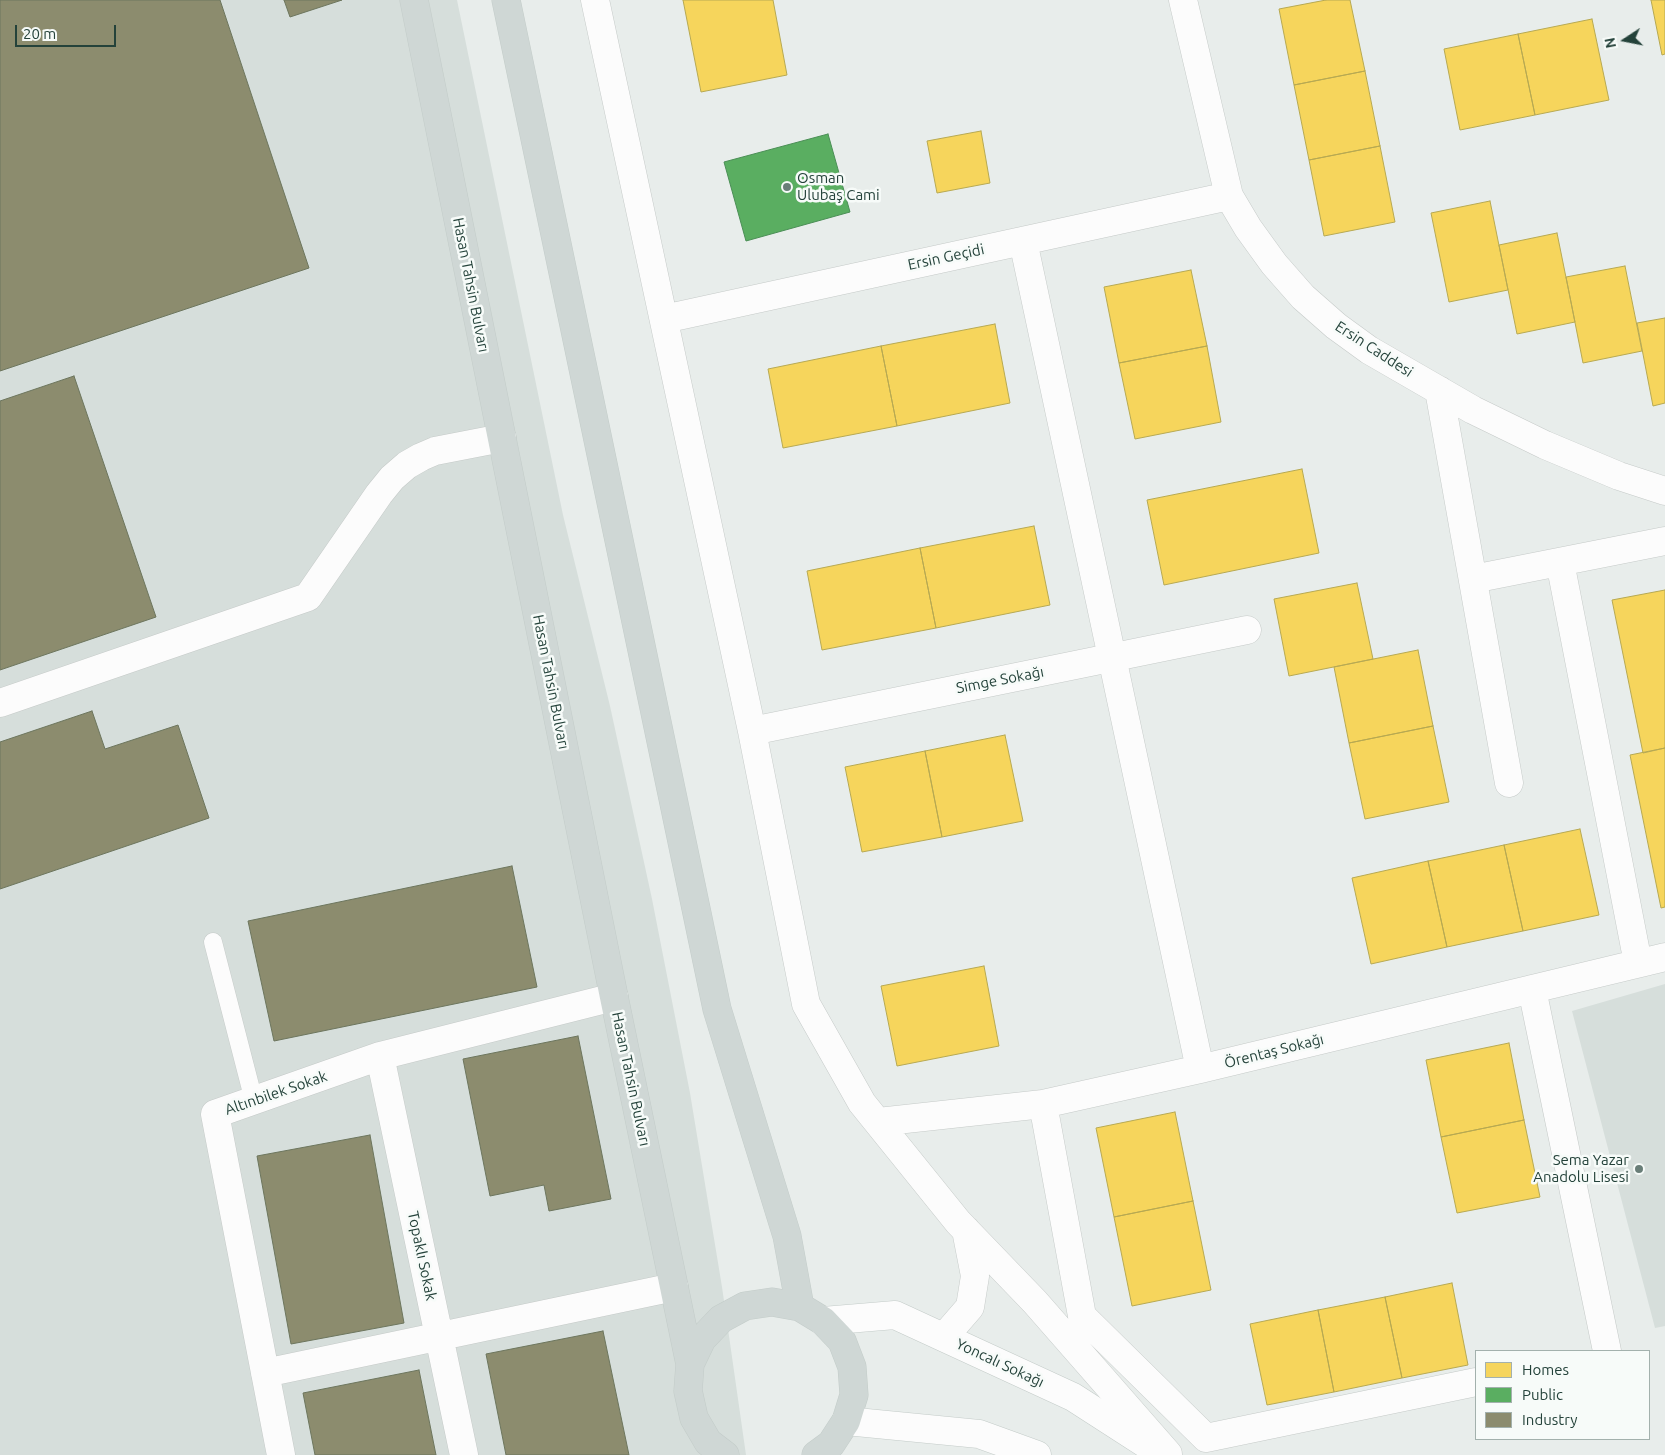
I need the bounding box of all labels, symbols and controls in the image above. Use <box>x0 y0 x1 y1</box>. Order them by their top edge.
scale bar <box>18 15 119 47</box>
north arrow <box>1600 15 1650 65</box>
text: 20 m <box>23 25 56 42</box>
text: N <box>1601 36 1619 50</box>
place label: Osman Ulubaş Cami <box>797 169 880 204</box>
marker: Osman Ulubaş Cami <box>781 181 793 193</box>
street label: Hasan Tahsin Bulvarı <box>449 216 493 354</box>
street label: Ersin Geçidi <box>906 240 986 274</box>
street label: Ersin Caddesi <box>1332 317 1416 381</box>
street label: Hasan Tahsin Bulvarı <box>529 613 573 751</box>
street label: Simge Sokağı <box>955 663 1045 697</box>
street label: Hasan Tahsin Bulvarı <box>608 1010 654 1148</box>
street label: Örentaş Sokağı <box>1222 1030 1326 1072</box>
street label: Altınbilek Sokak <box>223 1067 329 1119</box>
place label: Sema Yazar Anadolu Lisesi <box>1533 1151 1629 1186</box>
marker: Sema Yazar Anadolu Lisesi <box>1633 1163 1645 1175</box>
street label: Topaklı Sokak <box>404 1210 440 1302</box>
street label: Yoncalı Sokağı <box>953 1335 1047 1391</box>
legend <box>1475 1350 1650 1440</box>
text: Homes <box>1522 1361 1569 1378</box>
text: Public <box>1522 1386 1563 1403</box>
text: Industry <box>1522 1411 1577 1428</box>

